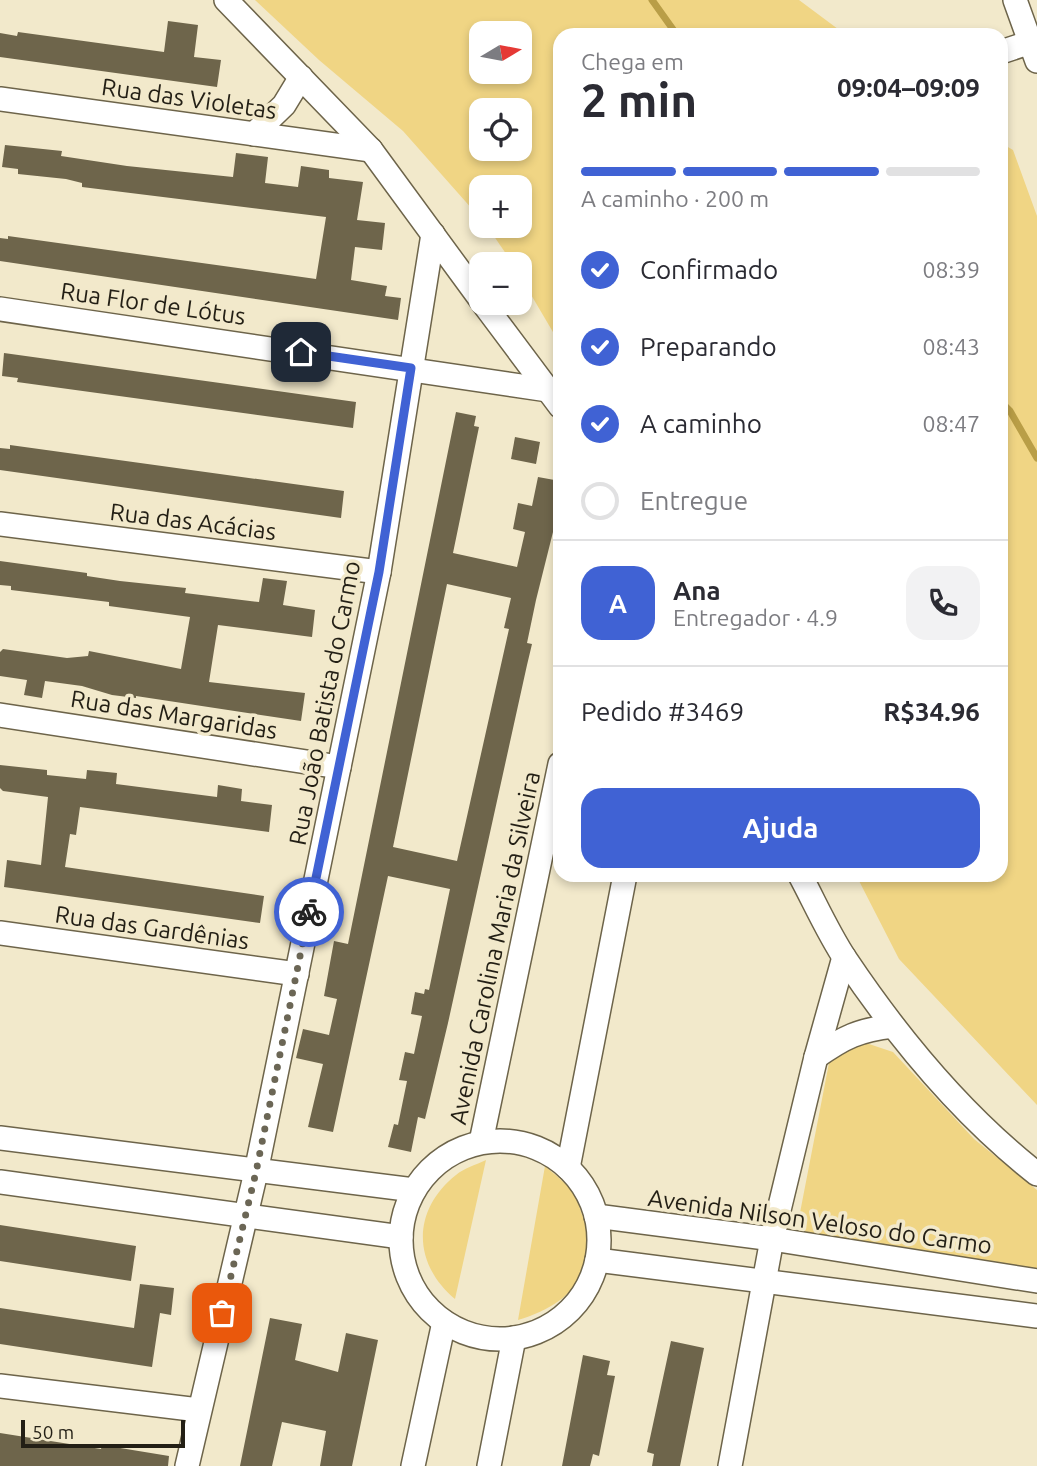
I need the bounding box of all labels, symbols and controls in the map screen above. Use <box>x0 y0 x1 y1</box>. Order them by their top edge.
north arrow <box>469 21 532 84</box>
map controls <box>469 21 532 315</box>
text: Chega em <box>581 49 684 74</box>
street label: Rua das Violetas <box>100 73 278 124</box>
text: 09:04–09:09 <box>837 73 980 102</box>
text: 2 min <box>581 74 697 126</box>
button: locate <box>469 98 532 161</box>
button: + <box>469 175 532 238</box>
text: A caminho · 200 m <box>581 186 769 211</box>
icon: check <box>581 251 619 289</box>
button: − <box>469 252 532 315</box>
text: Confirmado <box>640 255 778 284</box>
text: 08:39 <box>922 257 980 282</box>
street label: Rua Flor de Lótus <box>59 277 247 330</box>
pin <box>271 322 331 382</box>
icon: check <box>581 328 619 366</box>
text: Preparando <box>640 332 777 361</box>
icon: home <box>282 333 320 371</box>
text: 08:43 <box>922 334 980 359</box>
icon: check <box>581 405 619 443</box>
text: A caminho <box>640 409 762 438</box>
text: 08:47 <box>922 411 980 436</box>
text: Entregue <box>640 486 748 515</box>
street label: Rua das Acácias <box>108 498 278 545</box>
street label: Rua João Batista do Carmo <box>284 558 365 847</box>
button: phone <box>906 566 980 640</box>
text: Ana <box>673 576 721 605</box>
text: A <box>609 589 627 618</box>
text: Entregador · 4.9 <box>673 605 838 630</box>
street label: Rua das Margaridas <box>69 685 279 744</box>
text: Pedido #3469 <box>581 697 744 726</box>
text: R$34.96 <box>883 697 980 726</box>
street label: Avenida Carolina Maria da Silveira <box>444 769 545 1127</box>
button: Ajuda <box>581 788 980 868</box>
courier <box>274 877 344 947</box>
icon: bike <box>290 893 328 931</box>
street label: Rua das Gardênias <box>53 901 251 954</box>
street label: Avenida Nilson Veloso do Carmo <box>646 1184 994 1259</box>
pin <box>192 1283 252 1343</box>
icon: bag <box>203 1294 241 1332</box>
scale bar <box>21 1417 186 1449</box>
text: 50 m <box>32 1421 74 1443</box>

